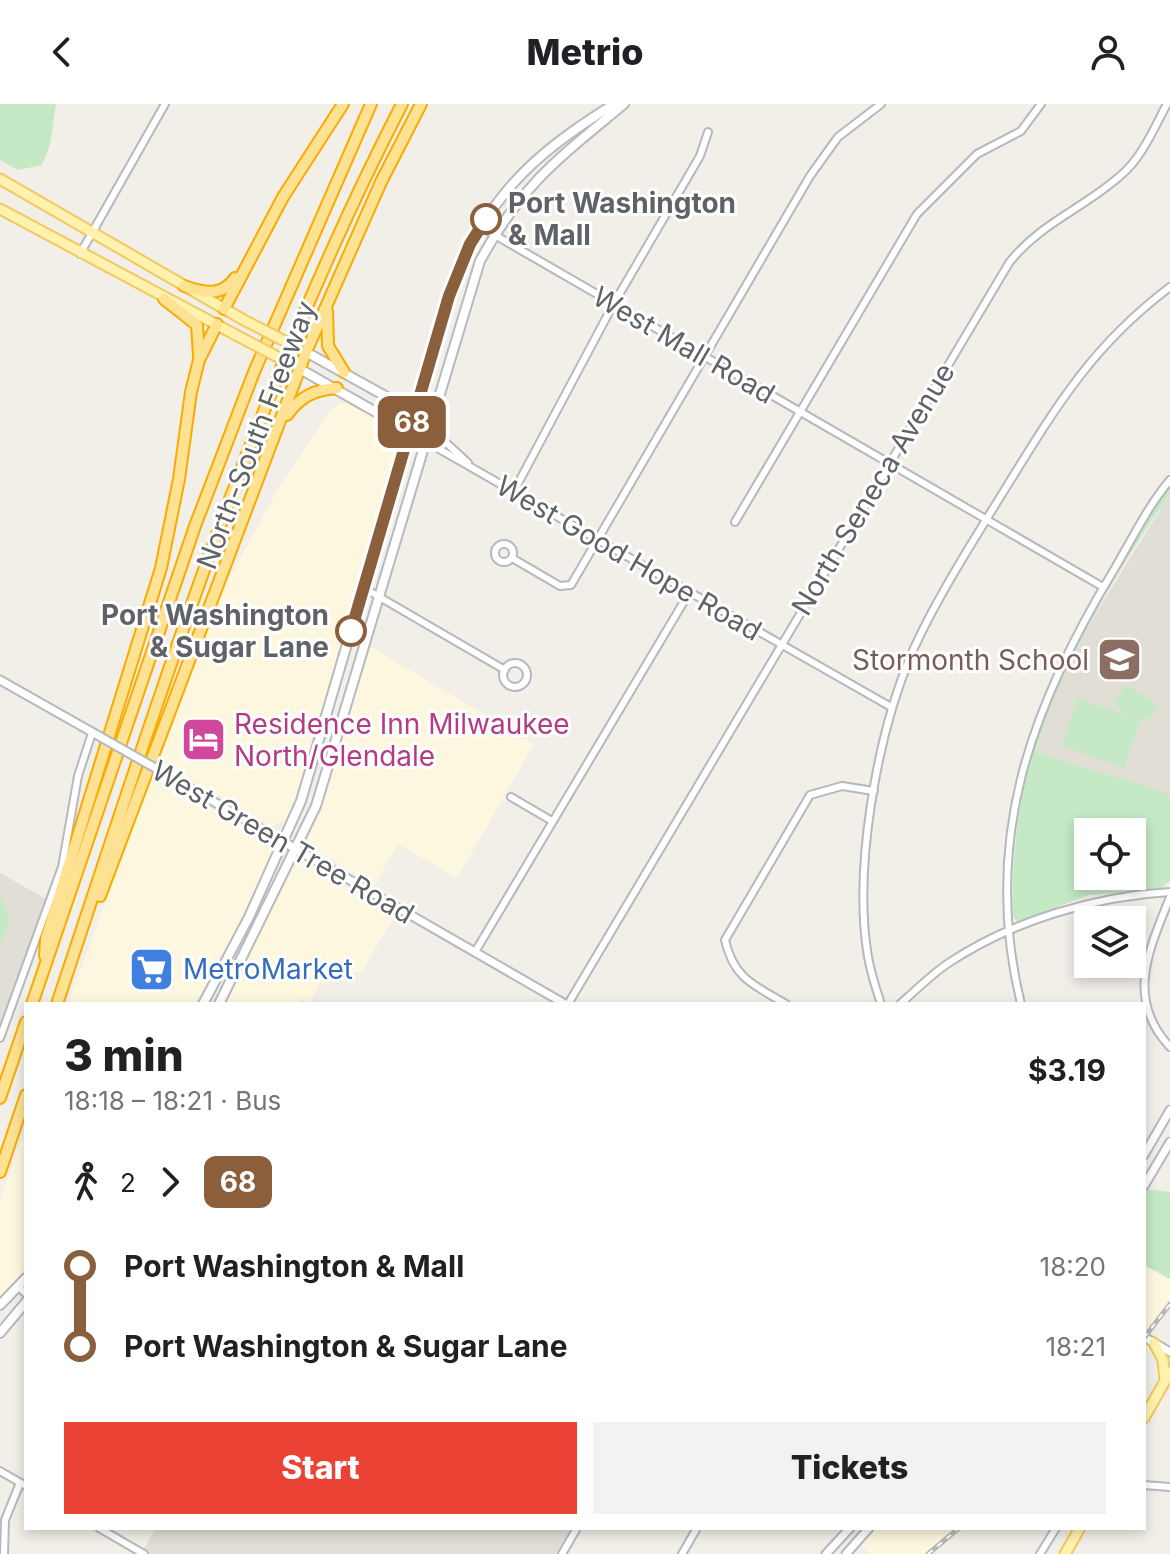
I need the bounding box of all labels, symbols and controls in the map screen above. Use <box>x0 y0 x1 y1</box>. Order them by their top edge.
icon: back <box>40 30 84 74</box>
text: Metrio <box>526 30 644 74</box>
icon: person <box>1086 30 1130 74</box>
place label: Port Washington & Mall <box>508 186 736 252</box>
marker: Port Washington & Mall <box>471 204 501 234</box>
street label: West Mall Road <box>587 279 781 411</box>
street label: North-South Freeway <box>189 296 323 574</box>
street label: North Seneca Avenue <box>784 357 962 621</box>
line badge: 68 <box>376 396 448 448</box>
text: 68 <box>394 405 430 439</box>
street label: West Good Hope Road <box>490 468 768 648</box>
place label: Port Washington & Sugar Lane <box>101 598 329 664</box>
marker: Port Washington & Sugar Lane <box>336 616 366 646</box>
school or university icon: Stormonth School <box>1096 636 1144 684</box>
place label: Stormonth School <box>852 643 1089 677</box>
place label: Residence Inn Milwaukee North/Glendale <box>234 707 570 773</box>
hotel icon: Residence Inn Milwaukee North/Glendale <box>179 716 227 764</box>
street label: West Green Tree Road <box>146 753 420 931</box>
map controls <box>1074 818 1146 978</box>
button: locate <box>1074 818 1146 890</box>
button: layers <box>1074 906 1146 978</box>
supermarket icon: MetroMarket <box>128 945 176 993</box>
place label: MetroMarket <box>183 952 353 986</box>
text: 3 min <box>64 1028 184 1082</box>
text: $3.19 <box>1028 1052 1106 1088</box>
text: 18:18 – 18:21 · Bus <box>64 1085 281 1116</box>
icon: walk <box>64 1160 108 1204</box>
icon: forward <box>148 1160 192 1204</box>
text: 68 <box>220 1165 256 1199</box>
text: 2 <box>120 1167 136 1198</box>
text: Port Washington & Mall <box>124 1248 464 1284</box>
text: 18:20 <box>1040 1251 1106 1282</box>
text: Port Washington & Sugar Lane <box>124 1328 568 1364</box>
text: 18:21 <box>1045 1331 1106 1362</box>
button: Start <box>64 1422 577 1514</box>
button: Tickets <box>593 1422 1106 1514</box>

